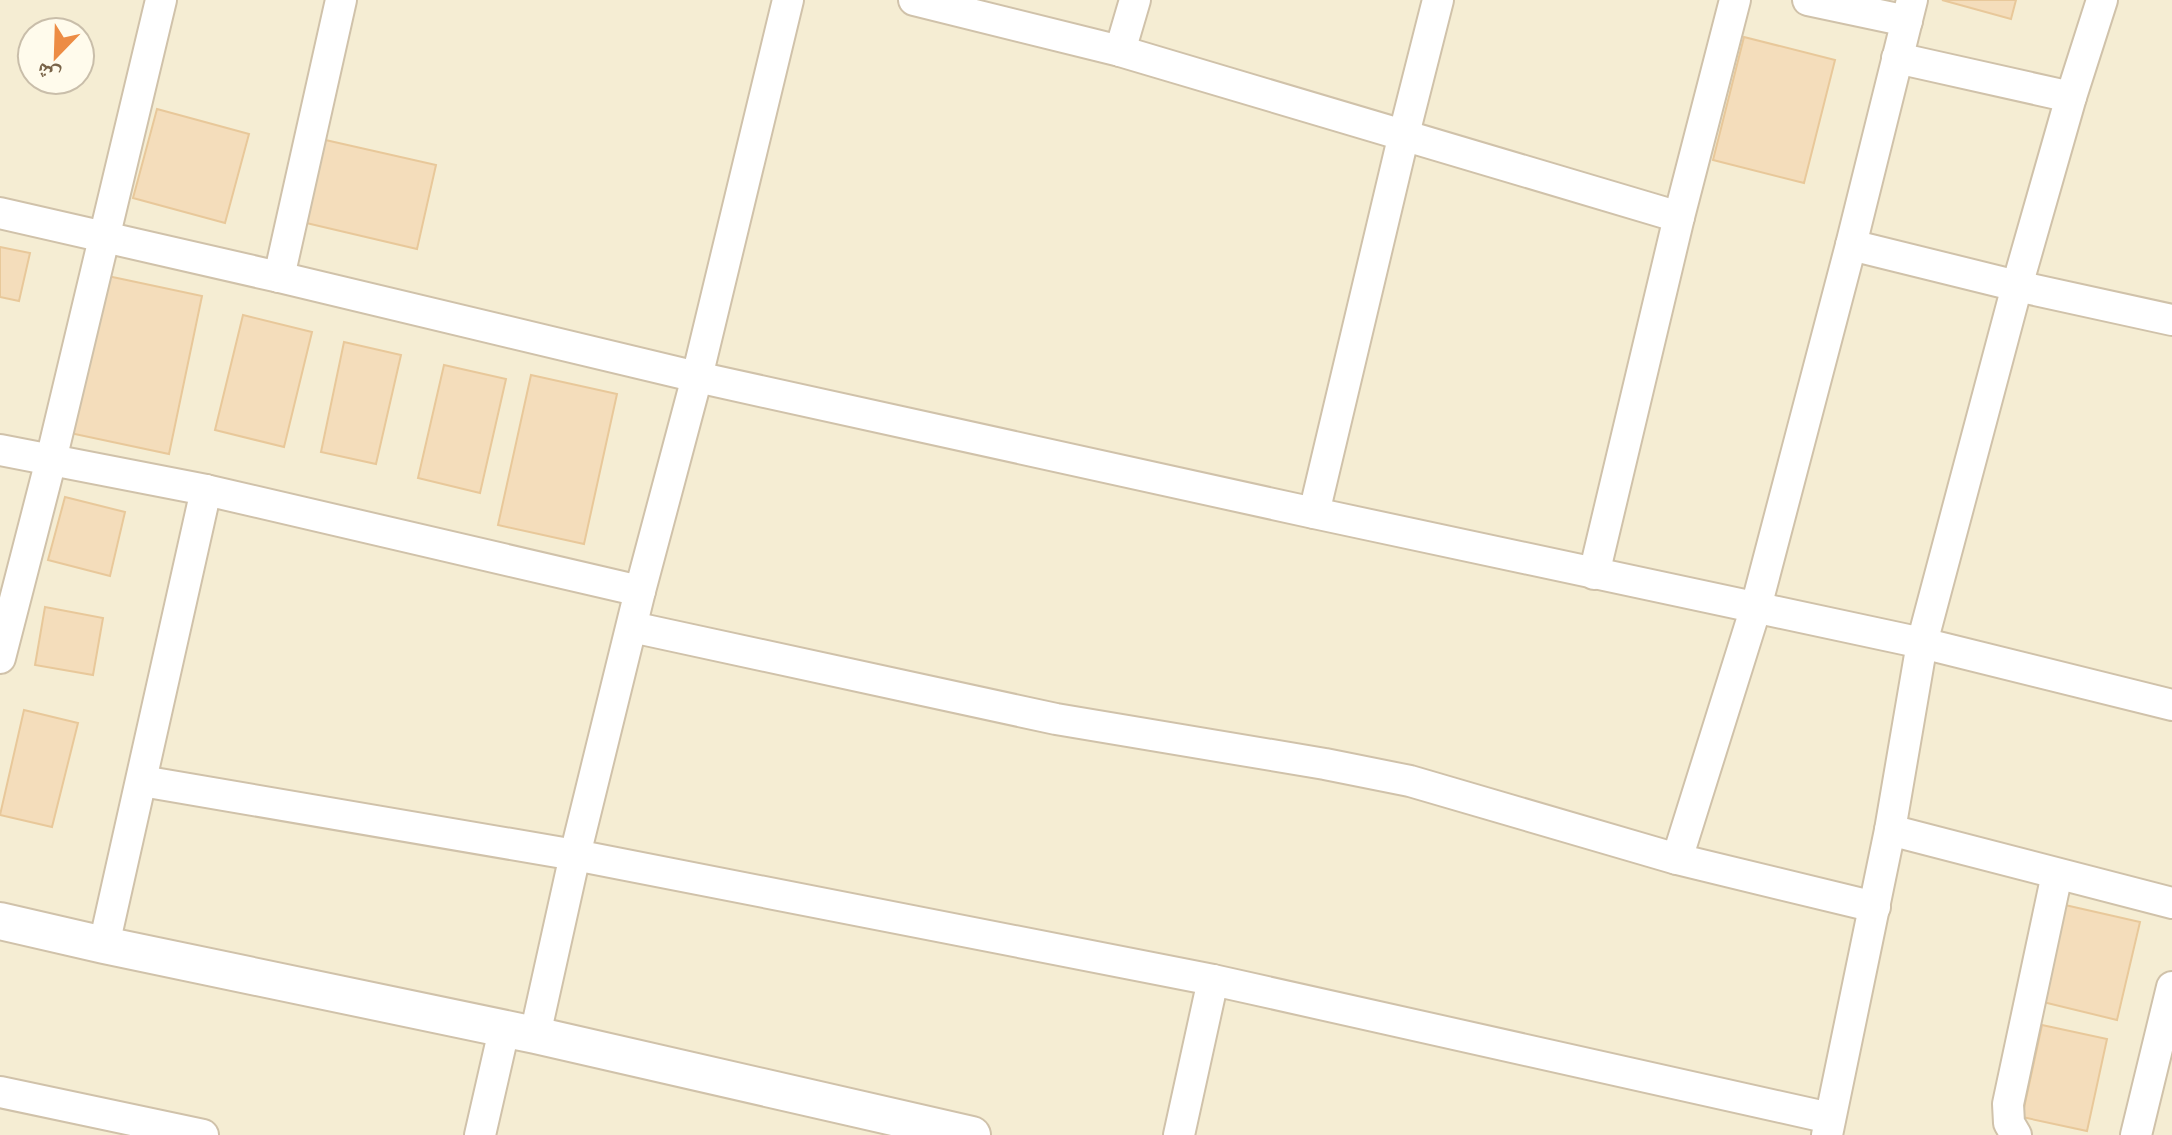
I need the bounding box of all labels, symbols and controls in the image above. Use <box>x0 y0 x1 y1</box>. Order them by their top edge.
north arrow <box>16 16 96 96</box>
text: ش <box>33 55 65 89</box>

